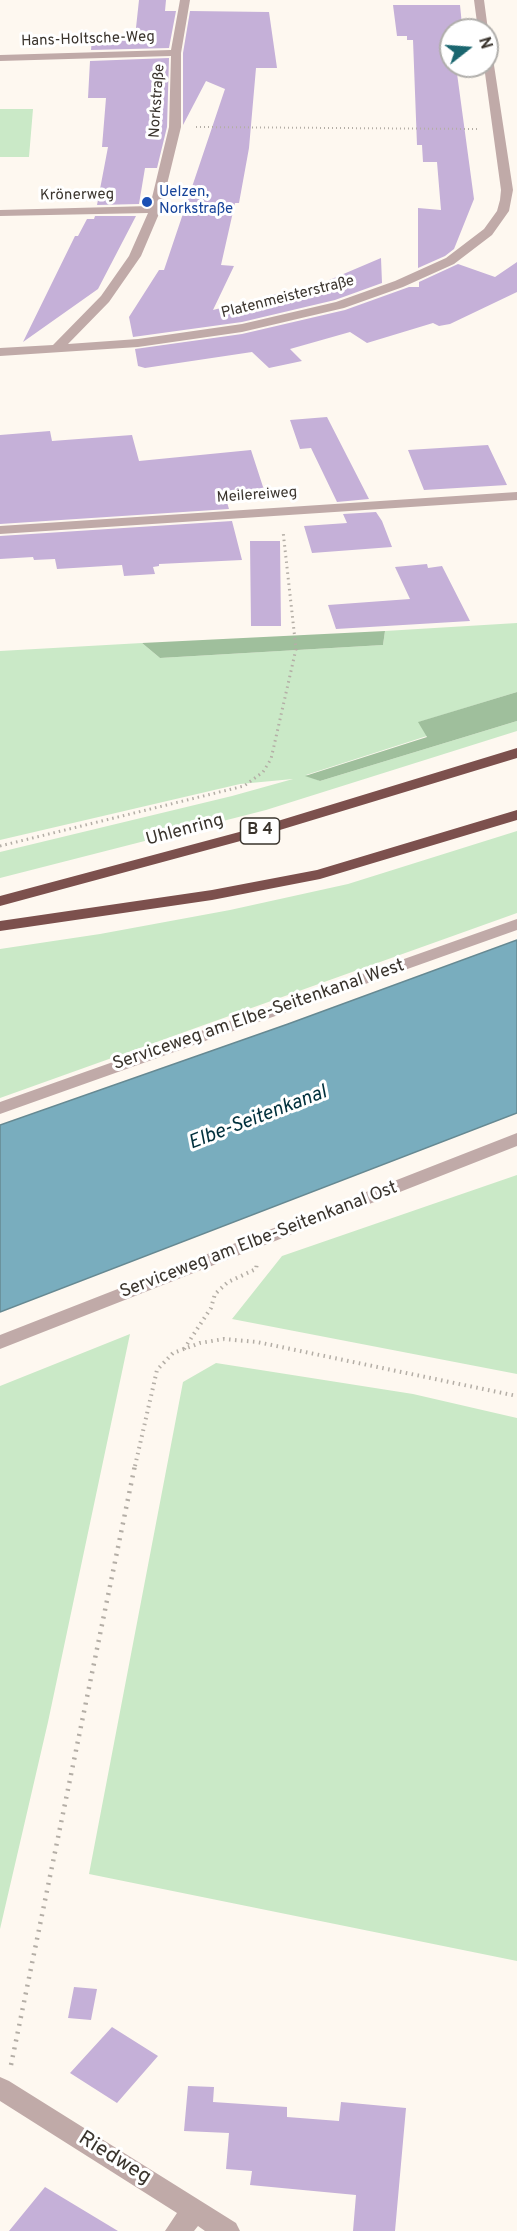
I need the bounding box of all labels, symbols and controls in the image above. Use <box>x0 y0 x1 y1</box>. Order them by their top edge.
north arrow <box>439 18 499 78</box>
street label: Hans-Holtsche-Weg <box>21 29 155 51</box>
text: N <box>473 35 496 52</box>
street label: Norkstraße <box>146 63 170 139</box>
place label: Uelzen, Norkstraße <box>159 184 233 219</box>
street label: Krönerweg <box>40 186 114 206</box>
marker: Uelzen, Norkstraße <box>140 195 154 209</box>
street label: Platenmeisterstraße <box>220 273 356 323</box>
street label: Meilereiweg <box>216 484 298 508</box>
street label: Uhlenring <box>144 810 226 852</box>
road number: B 4 <box>240 818 280 844</box>
street label: Serviceweg am Elbe-Seitenkanal West <box>110 956 408 1076</box>
water label: Elbe-Seitenkanal <box>185 1082 331 1156</box>
street label: Serviceweg am Elbe-Seitenkanal Ost <box>117 1178 401 1304</box>
street label: Riedweg <box>73 2127 155 2191</box>

